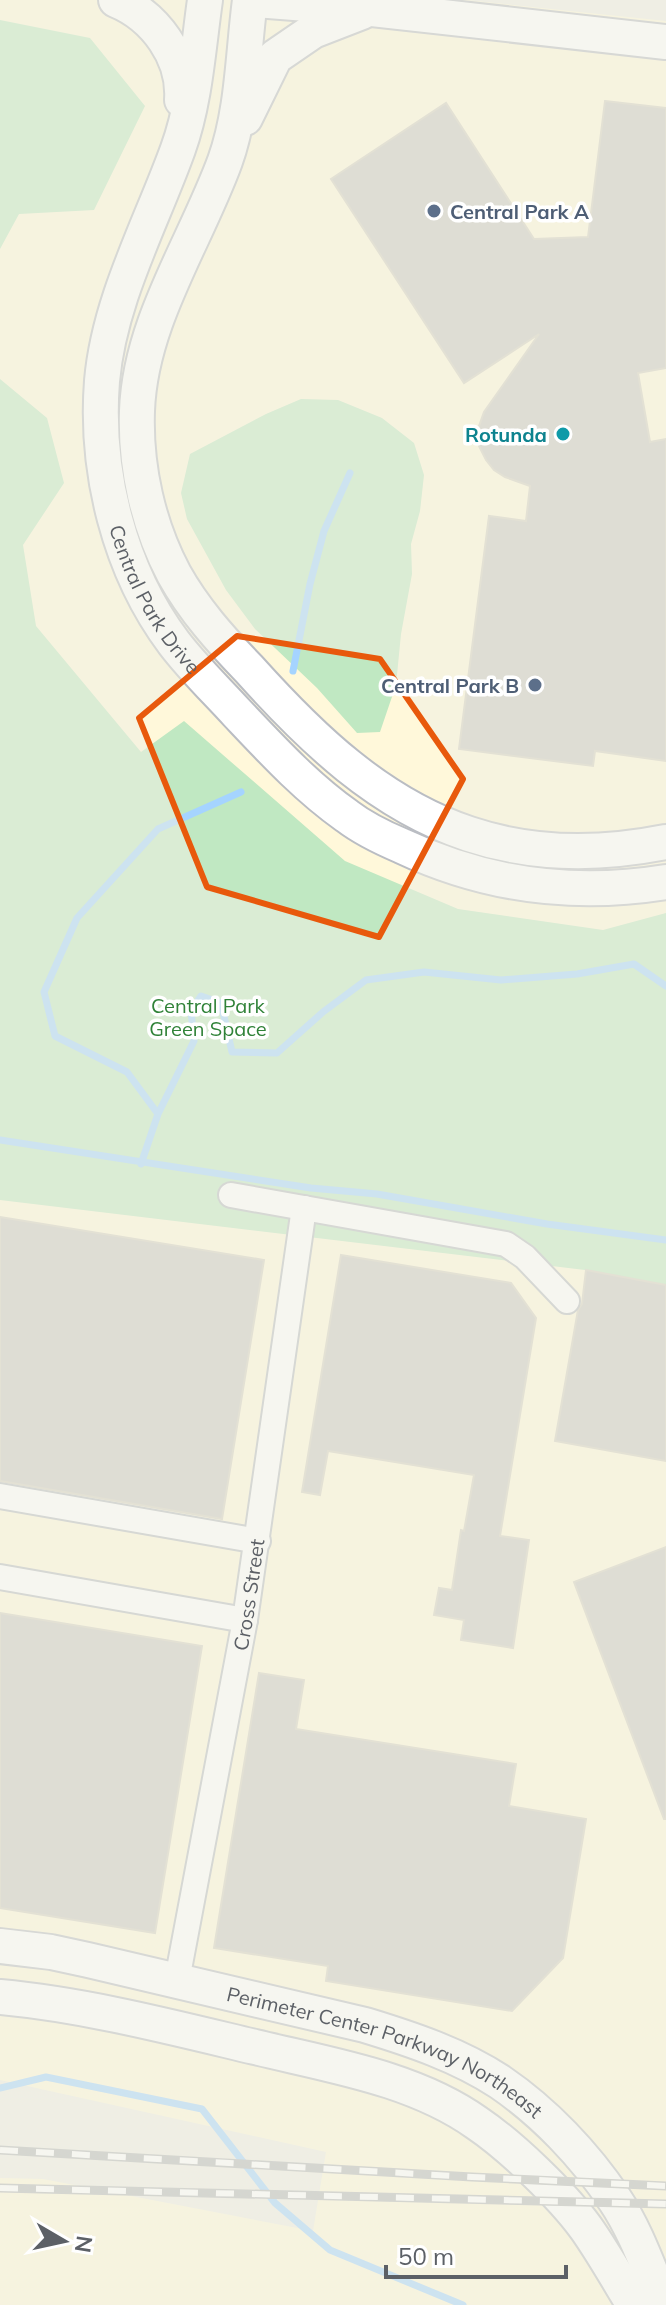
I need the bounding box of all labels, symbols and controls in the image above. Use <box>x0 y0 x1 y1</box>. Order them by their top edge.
place label: Central Park A <box>450 199 589 224</box>
marker: Central Park A <box>425 202 443 220</box>
place label: Rotunda <box>465 422 547 447</box>
marker: Rotunda <box>554 425 572 443</box>
street label: Central Park Drive <box>105 521 206 679</box>
place label: Central Park B <box>381 673 519 698</box>
marker: Central Park B <box>526 676 544 694</box>
park label: Central Park Green Space <box>149 993 267 1041</box>
street label: Cross Street <box>227 1537 269 1652</box>
street label: Perimeter Center Parkway Northeast <box>224 1981 548 2123</box>
north arrow <box>24 2201 104 2281</box>
scale bar <box>386 2229 566 2279</box>
text: N <box>69 2234 99 2255</box>
text: 50 m <box>398 2241 454 2271</box>

